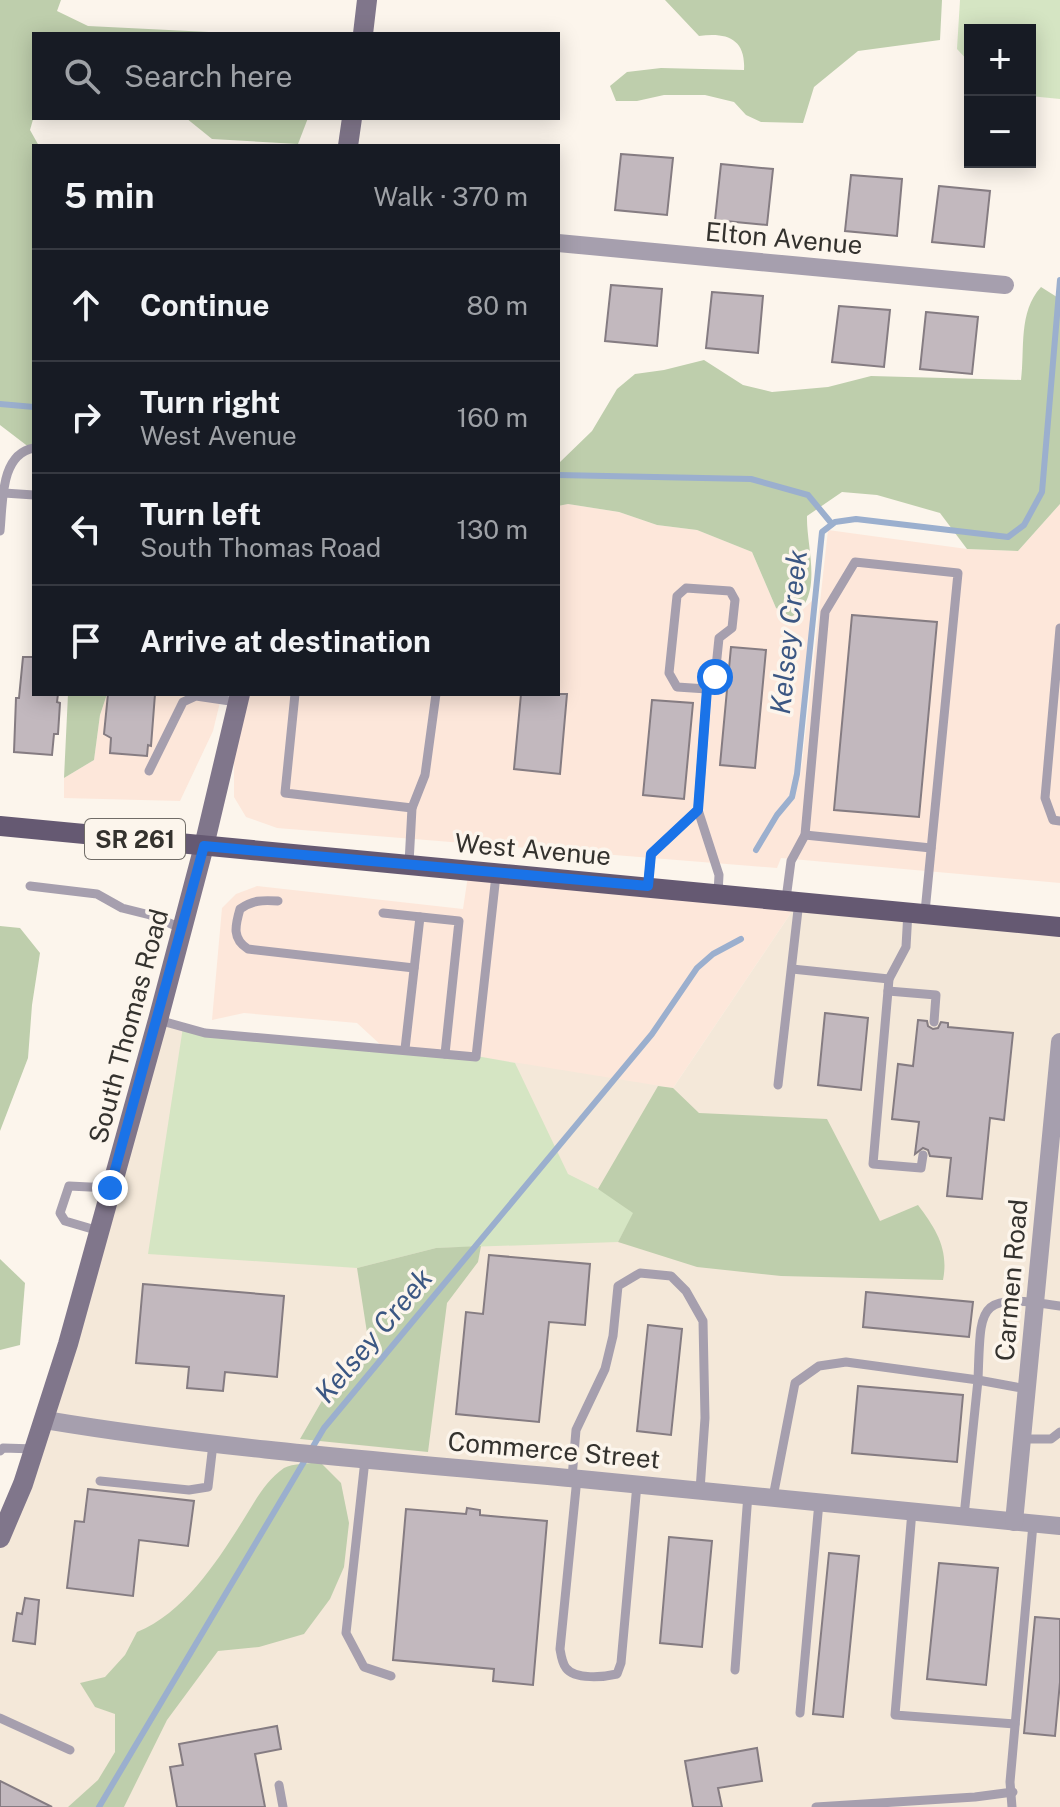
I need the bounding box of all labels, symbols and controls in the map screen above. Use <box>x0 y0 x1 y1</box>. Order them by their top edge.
map controls <box>964 24 1036 168</box>
button: + <box>964 24 1036 96</box>
search box <box>32 32 560 120</box>
icon: search <box>60 54 104 98</box>
text: Search here <box>124 58 292 94</box>
button: − <box>964 96 1036 168</box>
text: 5 min <box>64 176 154 216</box>
text: Walk · 370 m <box>373 181 528 212</box>
street label: Elton Avenue <box>704 216 864 260</box>
icon: ahead <box>64 283 108 327</box>
text: Continue <box>140 287 270 323</box>
text: 80 m <box>467 290 528 321</box>
text: Turn right <box>140 384 280 420</box>
icon: right <box>64 395 108 439</box>
text: 160 m <box>457 402 528 433</box>
text: West Avenue <box>140 420 297 451</box>
text: Turn left <box>140 496 261 532</box>
icon: left <box>64 507 108 551</box>
text: 130 m <box>456 514 528 545</box>
text: South Thomas Road <box>140 532 381 563</box>
water label: Kelsey Creek <box>763 548 813 716</box>
icon: arrive <box>64 619 108 663</box>
text: Arrive at destination <box>140 623 431 659</box>
route start <box>697 659 733 695</box>
road number: SR 261 <box>85 819 185 859</box>
street label: West Avenue <box>454 827 612 871</box>
street label: South Thomas Road <box>82 905 174 1147</box>
route end <box>92 1170 128 1206</box>
street label: Carmen Road <box>988 1198 1034 1362</box>
water label: Kelsey Creek <box>307 1261 439 1409</box>
street label: Commerce Street <box>447 1425 661 1475</box>

